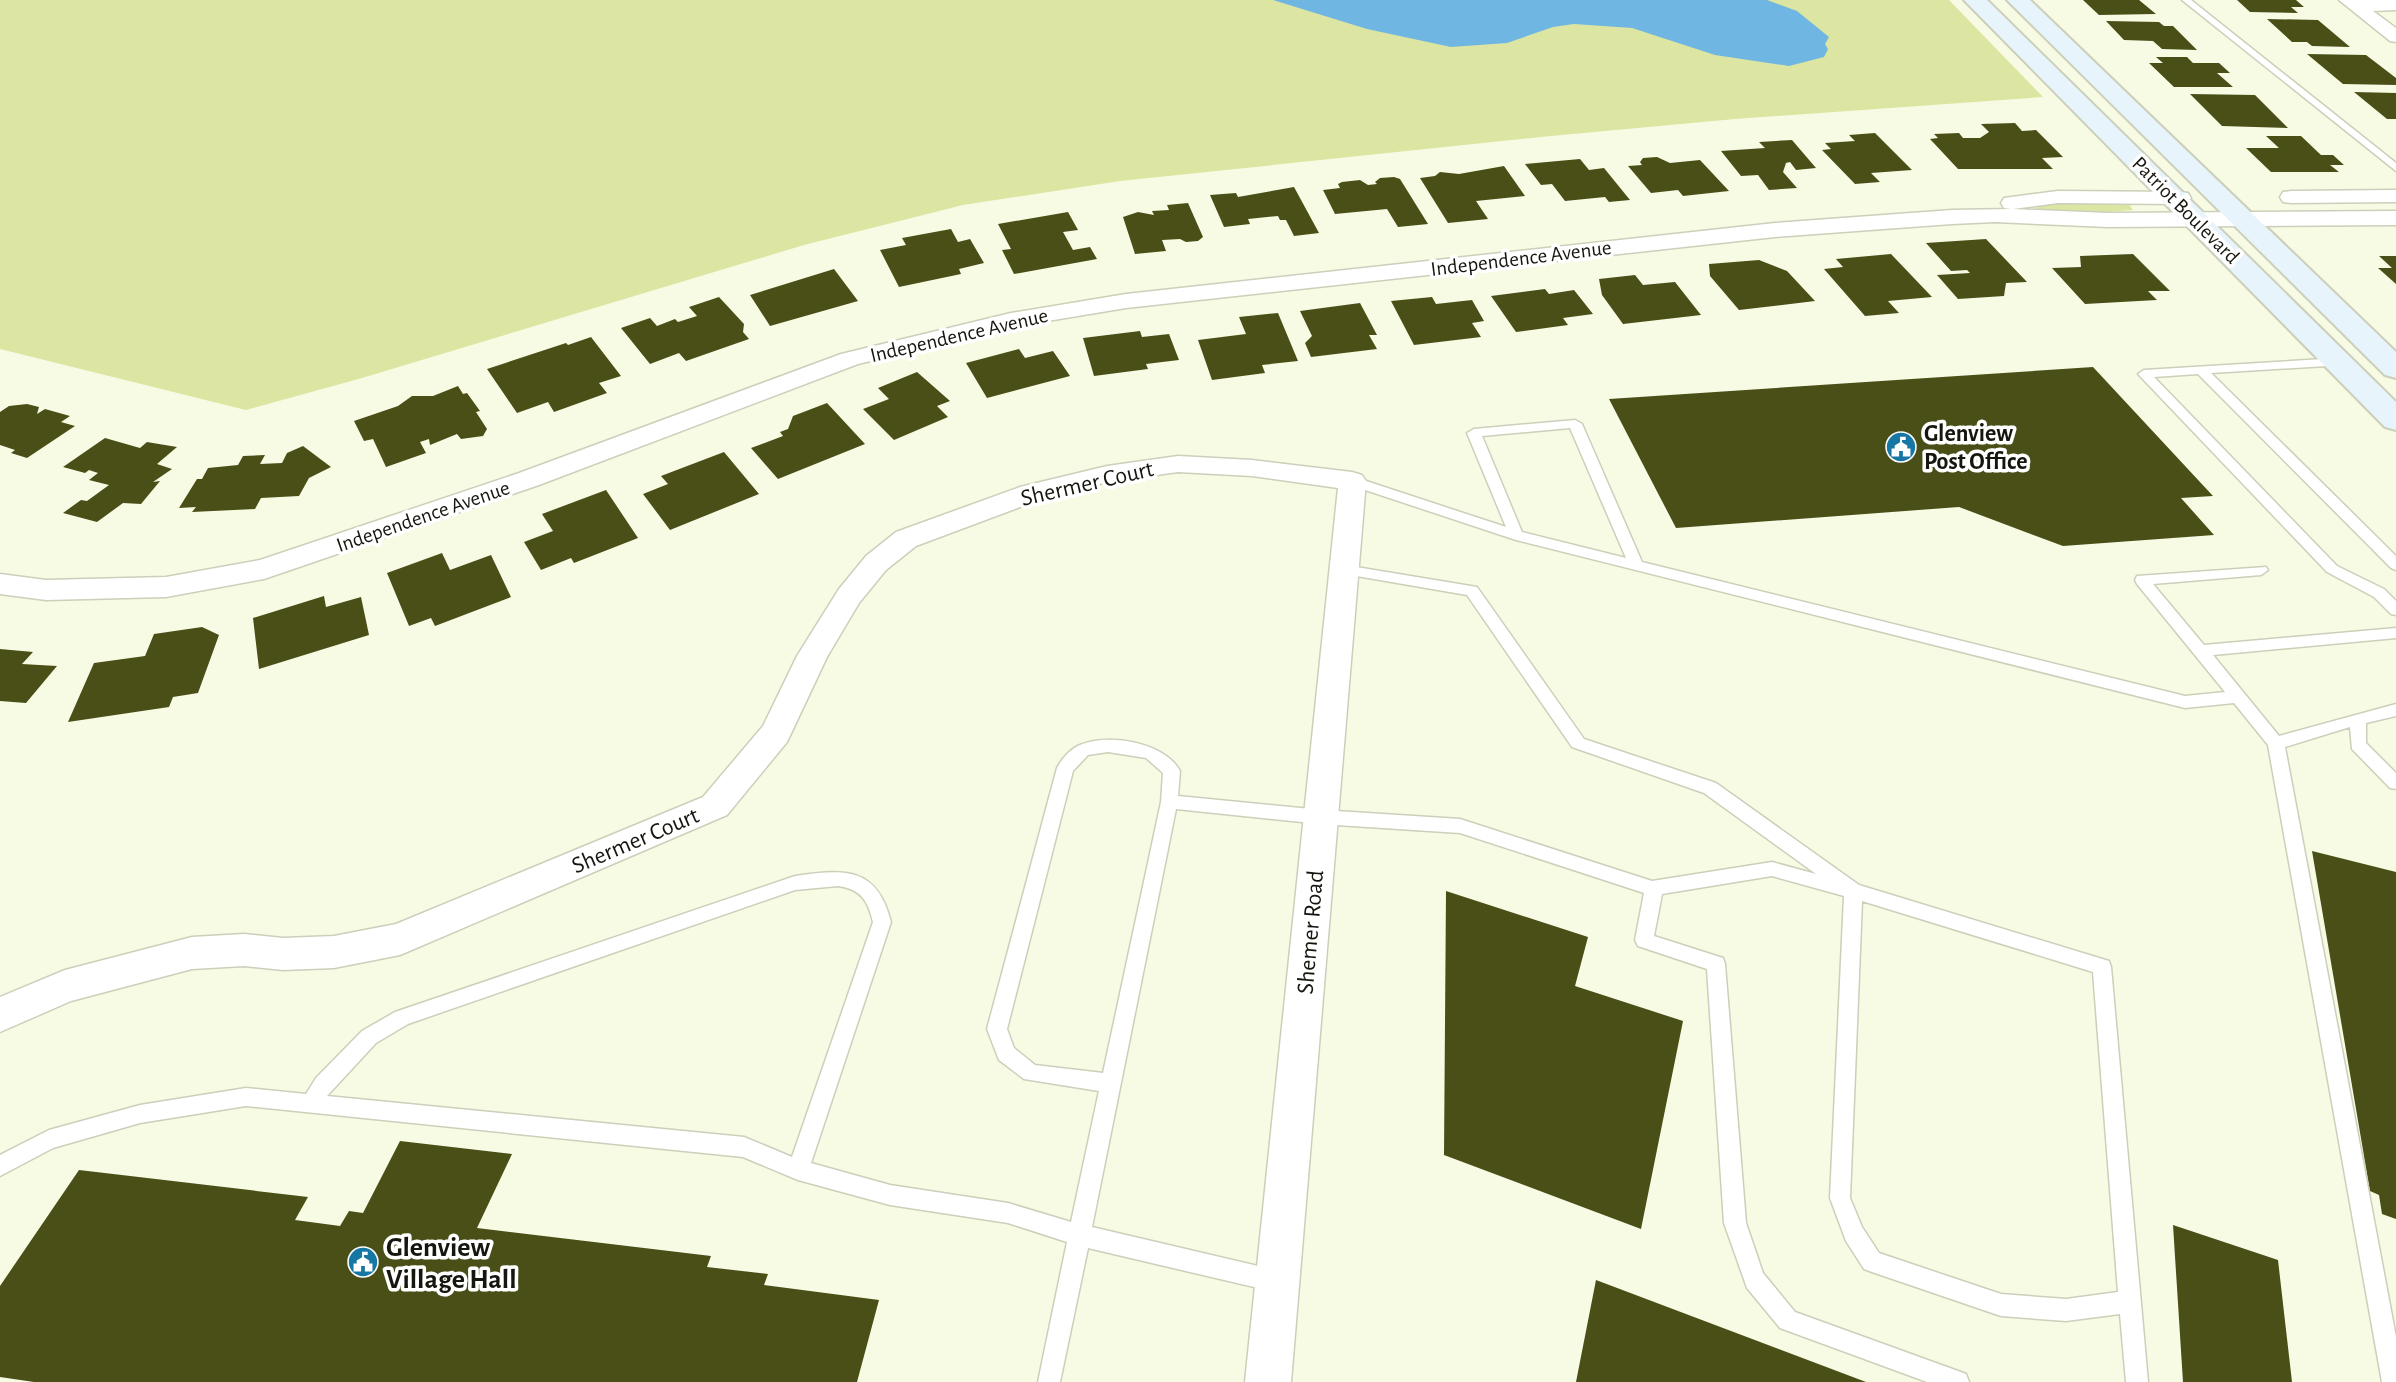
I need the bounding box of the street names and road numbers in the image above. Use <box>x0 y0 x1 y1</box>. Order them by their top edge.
street label: Patriot Boulevard <box>2128 153 2243 268</box>
street label: Independence Avenue <box>1430 237 1613 280</box>
street label: Independence Avenue <box>868 305 1050 366</box>
street label: Shermer Court <box>1018 457 1156 511</box>
street label: Independence Avenue <box>334 477 513 556</box>
street label: Shermer Court <box>568 803 703 878</box>
street label: Shemer Road <box>1294 869 1328 995</box>

